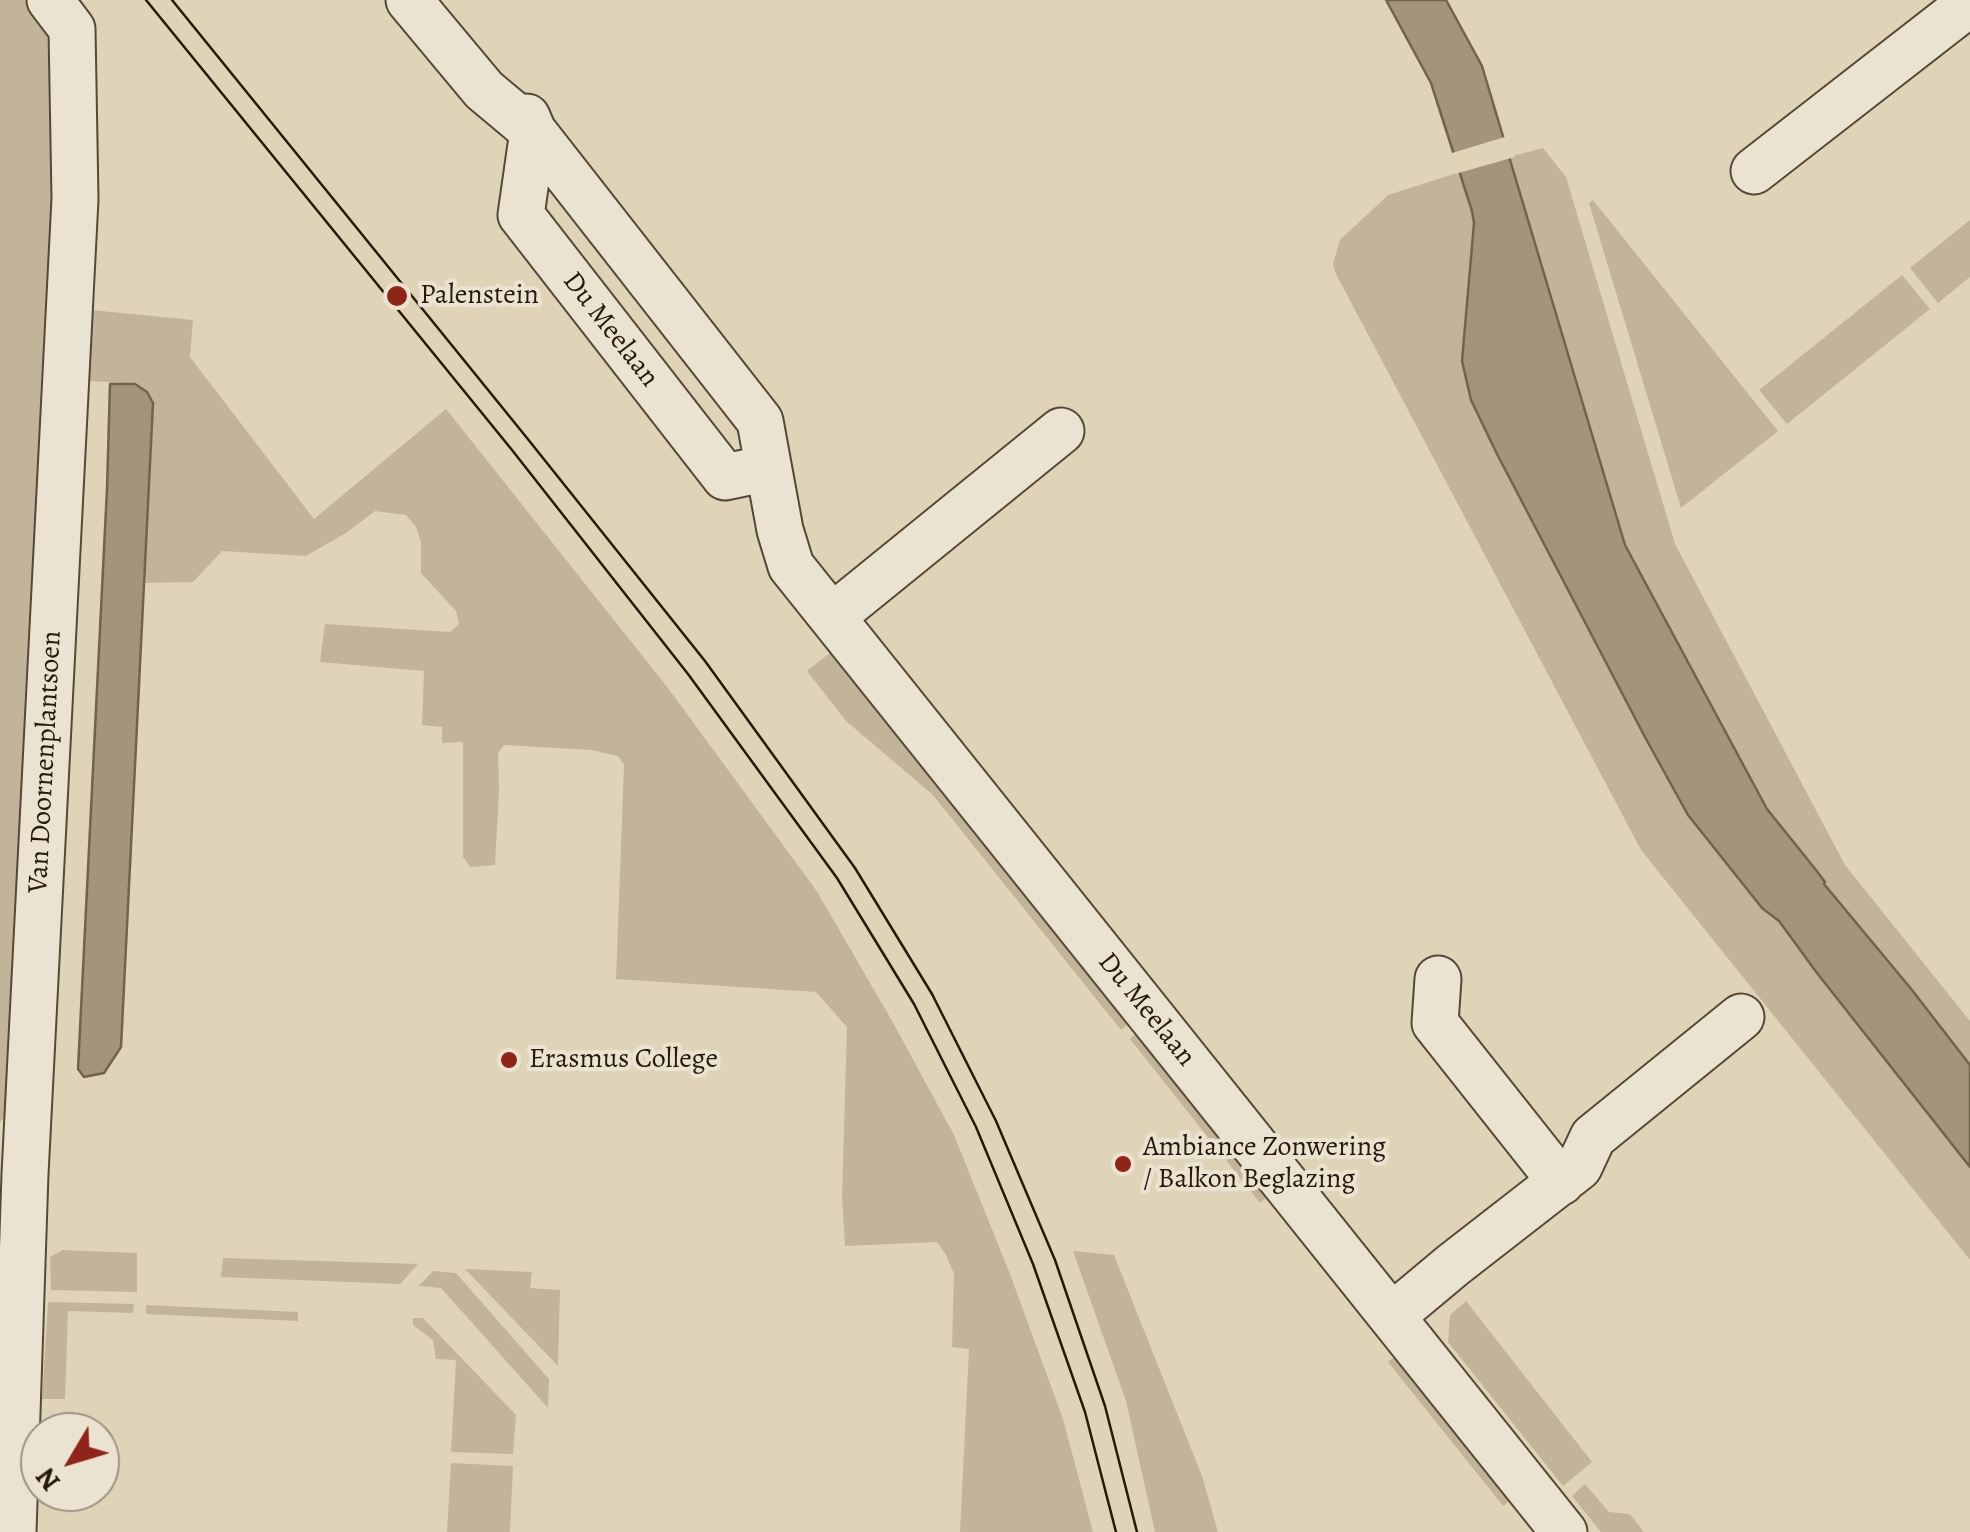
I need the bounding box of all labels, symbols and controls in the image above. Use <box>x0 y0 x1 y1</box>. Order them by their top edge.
street label: Du Meelaan <box>555 266 665 394</box>
place label: Palenstein <box>420 279 539 313</box>
marker: Palenstein <box>384 283 410 309</box>
street label: Van Doornenplantsoen <box>22 630 70 894</box>
street label: Du Meelaan <box>1090 946 1202 1074</box>
place label: Erasmus College <box>529 1043 718 1077</box>
marker: Erasmus College <box>498 1049 520 1071</box>
place label: Ambiance Zonwering / Balkon Beglazing <box>1143 1131 1386 1197</box>
marker: Ambiance Zonwering / Balkon Beglazing <box>1112 1153 1134 1175</box>
north arrow <box>20 1412 120 1512</box>
text: N <box>27 1460 69 1499</box>

